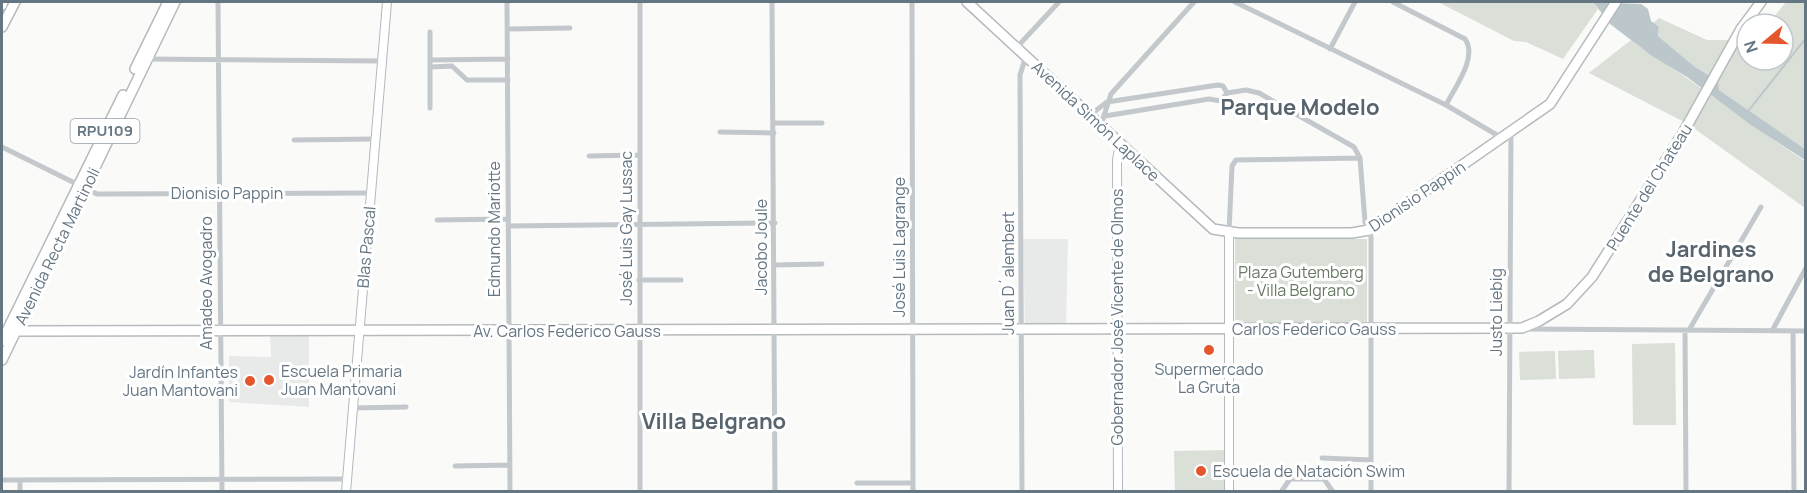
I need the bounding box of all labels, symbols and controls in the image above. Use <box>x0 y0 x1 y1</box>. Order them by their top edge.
north arrow <box>1735 12 1795 72</box>
text: N <box>1739 38 1763 56</box>
street label: Avenida Simón Laplace <box>1027 56 1165 186</box>
district label: Parque Modelo <box>1220 92 1380 122</box>
road number: RPU109 <box>70 119 140 143</box>
street label: Puente del Chateau <box>1601 119 1697 255</box>
street label: José Luis Gay Lussac <box>615 151 637 305</box>
street label: Dionisio Pappin <box>1364 155 1470 237</box>
street label: Edmundo Mariotte <box>483 161 505 297</box>
street label: Avenida Recta Martinoli <box>9 164 105 328</box>
street label: José Luis Lagrange <box>888 177 910 317</box>
street label: Dionisio Pappin <box>171 182 283 204</box>
street label: Gobernador José Vicente de Olmos <box>1106 189 1128 445</box>
street label: Jacobo Joule <box>750 199 772 295</box>
street label: Blas Pascal <box>351 205 381 289</box>
street label: Juan D´alembert <box>997 211 1019 335</box>
street label: Amadeo Avogadro <box>195 216 217 350</box>
district label: Jardines de Belgrano <box>1648 234 1774 289</box>
park label: Plaza Gutemberg - Villa Belgrano <box>1238 261 1364 301</box>
street label: Justo Liebig <box>1485 268 1507 356</box>
street label: Carlos Federico Gauss <box>1232 318 1396 340</box>
street label: Av. Carlos Federico Gauss <box>473 320 661 342</box>
marker: Supermercado La Gruta <box>1202 343 1216 357</box>
place label: Supermercado La Gruta <box>1154 358 1264 398</box>
place label: Escuela Primaria Juan Mantovani <box>281 360 402 400</box>
place label: Jardín Infantes Juan Mantovani <box>123 361 238 401</box>
marker: Escuela Primaria Juan Mantovani <box>262 373 276 387</box>
marker: Jardín Infantes Juan Mantovani <box>243 374 257 388</box>
district label: Villa Belgrano <box>642 406 786 436</box>
place label: Escuela de Natación Swim <box>1213 460 1405 482</box>
marker: Escuela de Natación Swim <box>1194 464 1208 478</box>

